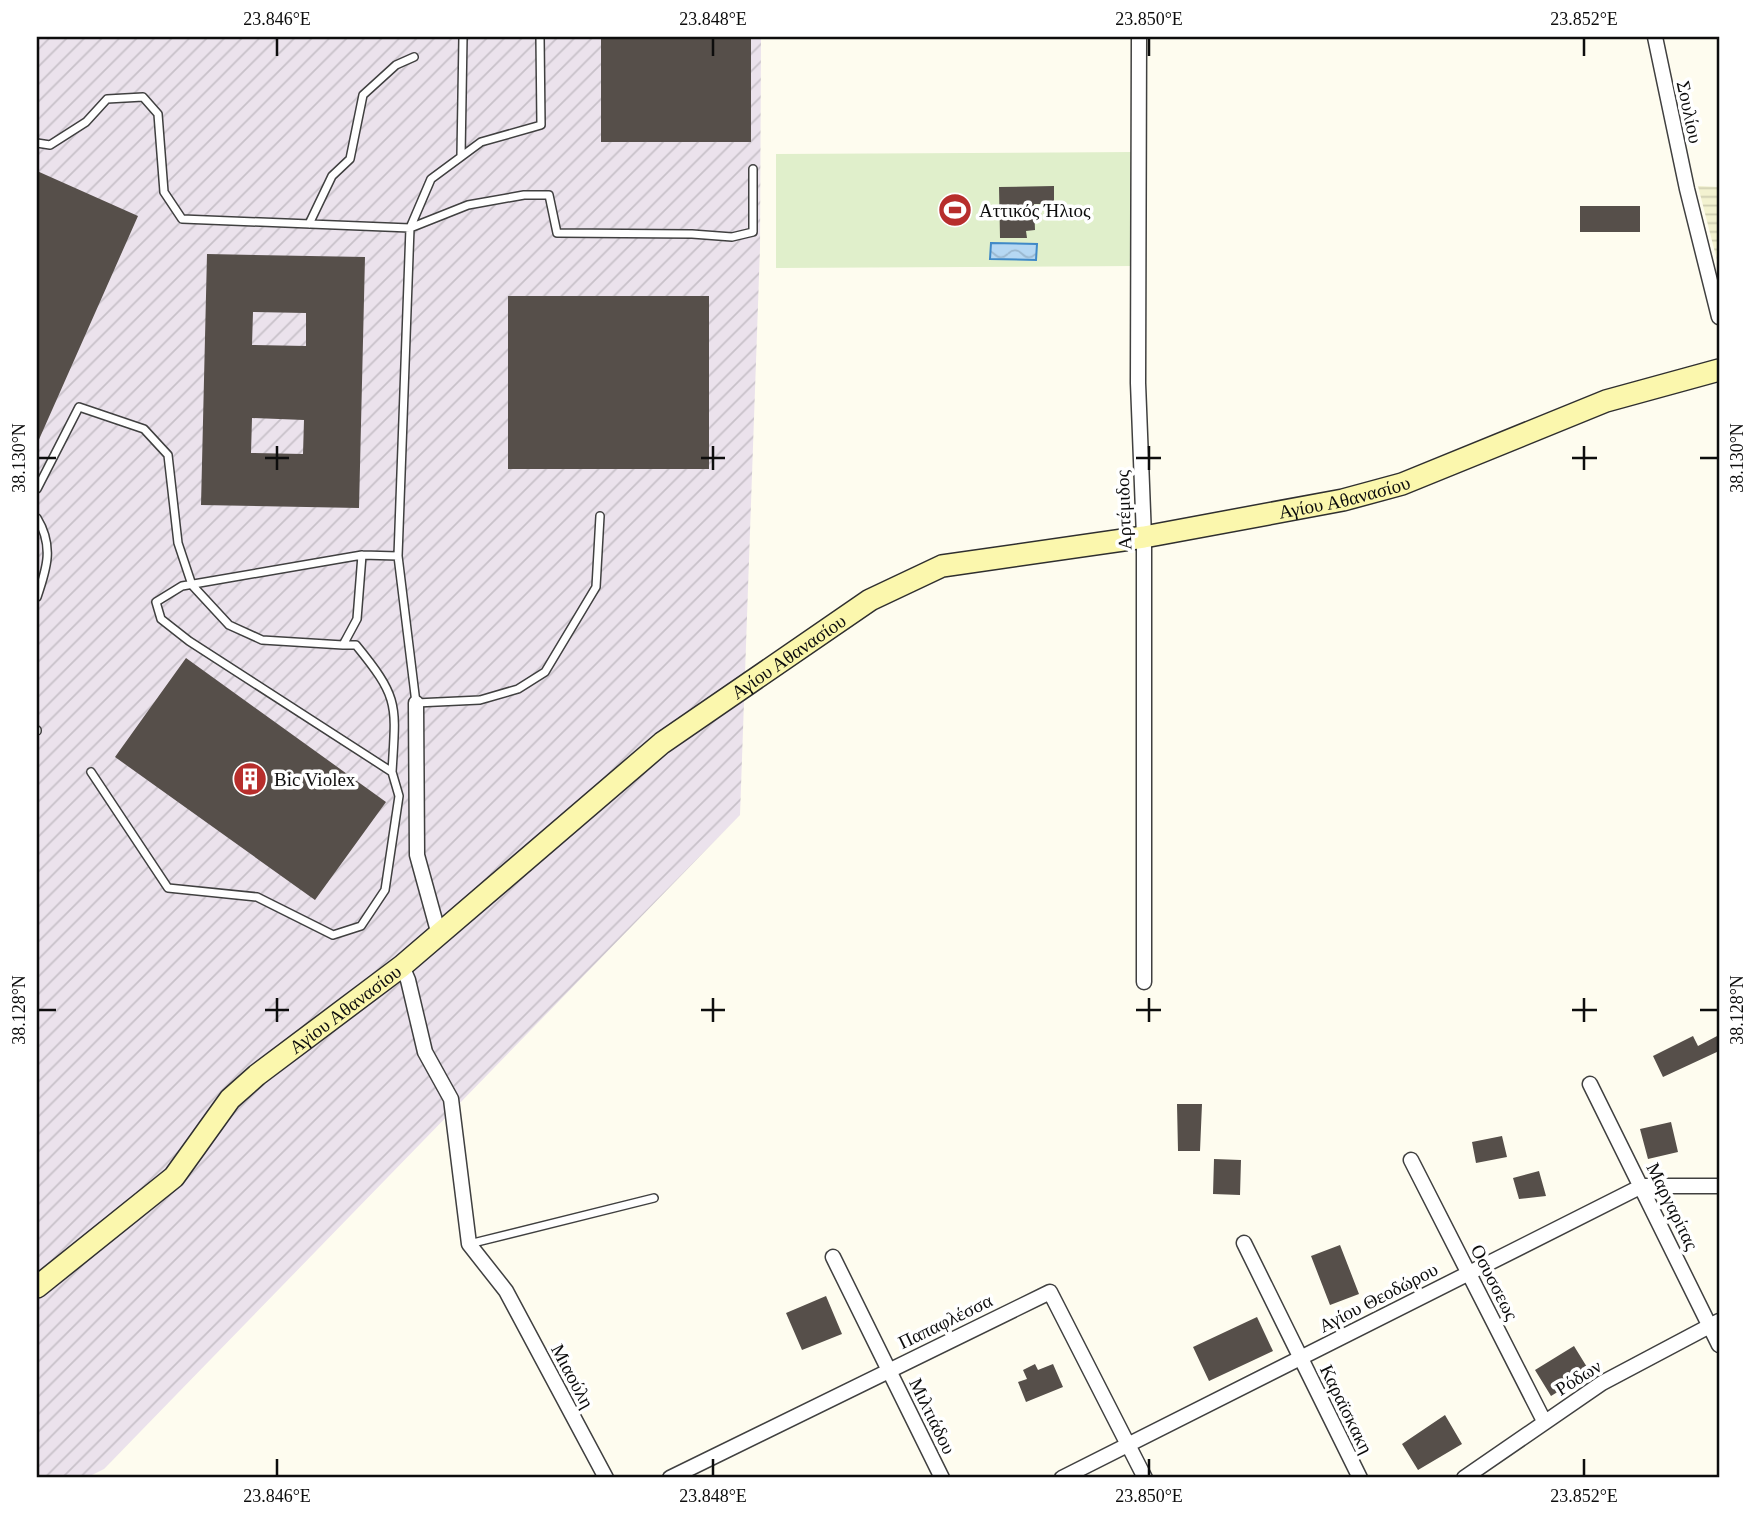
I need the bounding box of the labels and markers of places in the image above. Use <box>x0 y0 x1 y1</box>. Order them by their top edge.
sports icon: Αττικός Ήλιος <box>936 191 974 229</box>
place label: Αττικός Ήλιος <box>979 200 1091 221</box>
building icon: Bic Violex <box>231 760 269 798</box>
place label: Bic Violex <box>274 769 356 790</box>

